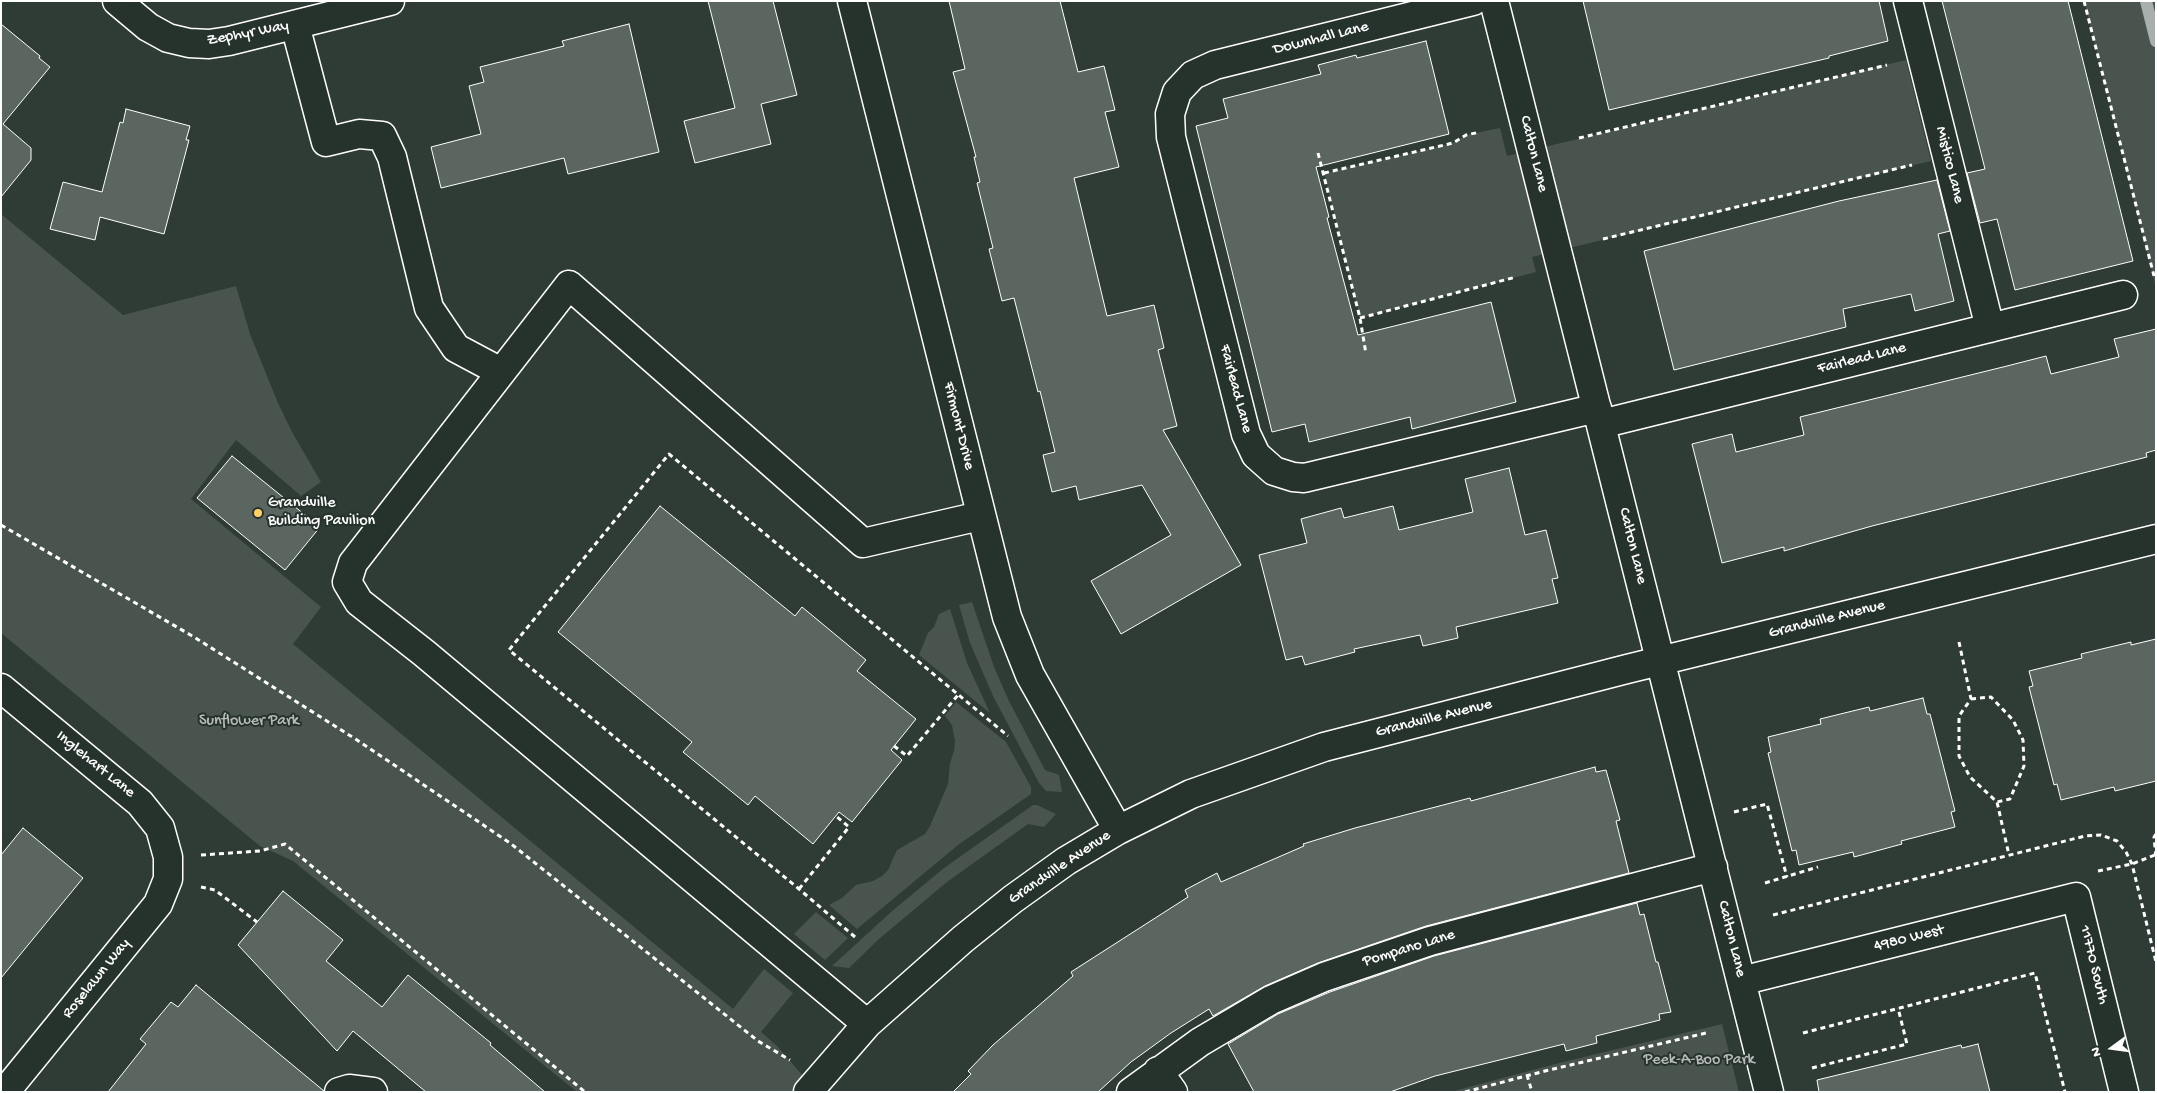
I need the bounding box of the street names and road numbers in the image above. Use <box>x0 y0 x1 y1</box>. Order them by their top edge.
street label: Zephyr Way <box>206 17 290 51</box>
street label: Downhall Lane <box>1271 18 1371 60</box>
street label: Calton Lane <box>1514 114 1552 194</box>
street label: Mistico Lane <box>1930 125 1968 205</box>
street label: Fairlead Lane <box>1816 339 1908 379</box>
street label: Fairlead Lane <box>1214 343 1256 435</box>
street label: Firmont Drive <box>938 380 978 472</box>
street label: Calton Lane <box>1613 506 1651 586</box>
street label: Grandville Avenue <box>1767 596 1887 644</box>
street label: Grandville Avenue <box>1374 695 1494 743</box>
street label: Inglehart Lane <box>52 727 138 803</box>
street label: Grandville Avenue <box>1005 827 1115 909</box>
street label: Calton Lane <box>1712 899 1750 979</box>
street label: 4980 West <box>1872 921 1946 957</box>
street label: 11770 South <box>2074 923 2112 1007</box>
street label: Pompano Lane <box>1361 926 1457 972</box>
street label: Roselawn Way <box>59 935 135 1023</box>

